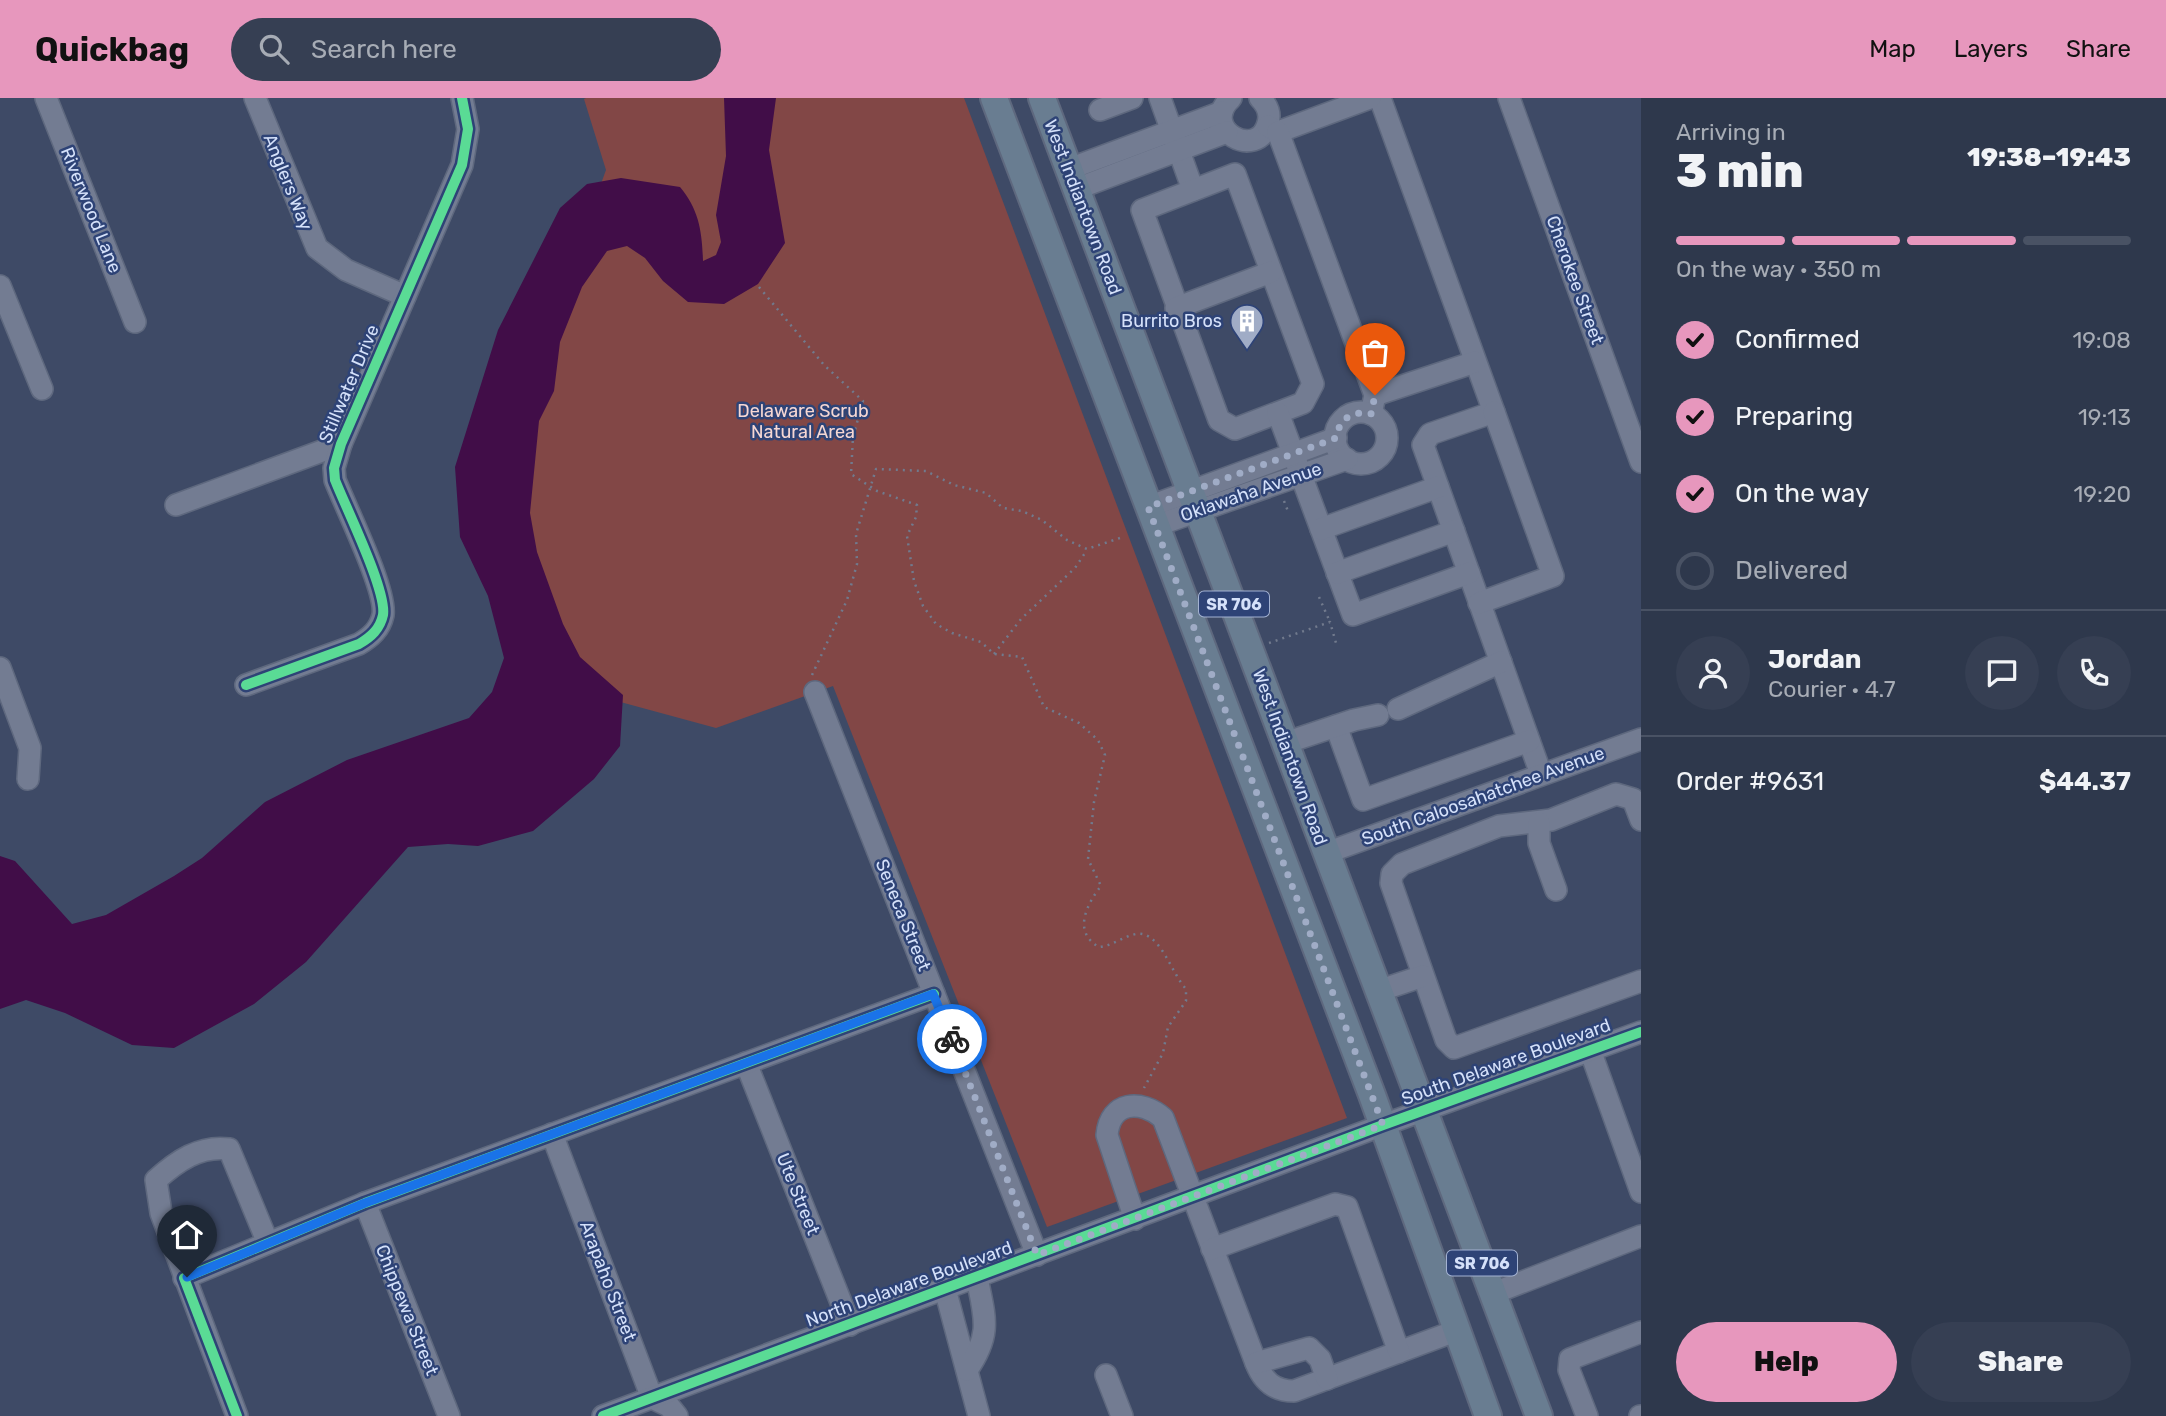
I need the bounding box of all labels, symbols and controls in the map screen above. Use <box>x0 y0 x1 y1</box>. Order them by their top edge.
search box <box>231 18 721 81</box>
text: Quickbag <box>35 30 189 69</box>
icon: search <box>255 30 293 68</box>
text: Search here <box>311 34 457 65</box>
text: Map <box>1869 35 1916 63</box>
text: Layers <box>1954 35 2028 63</box>
text: Share <box>2066 35 2131 63</box>
street label: West Indiantown Road <box>1039 116 1127 298</box>
text: Arriving in <box>1676 118 1786 146</box>
street label: Anglers Way <box>259 131 317 233</box>
text: 19:38–19:43 <box>1967 142 2131 173</box>
street label: Riverwood Lane <box>56 144 126 276</box>
text: 3 min <box>1676 144 1804 199</box>
street label: Cherokee Street <box>1541 213 1609 347</box>
text: On the way · 350 m <box>1676 255 1881 283</box>
building icon: Burrito Bros <box>1228 302 1266 351</box>
place label: Burrito Bros <box>1121 310 1222 332</box>
street label: Stillwater Drive <box>314 321 384 447</box>
icon: check <box>1676 321 1714 359</box>
pin <box>1345 323 1405 395</box>
text: Confirmed <box>1735 324 1860 355</box>
text: 19:08 <box>2072 326 2131 354</box>
icon: bag <box>1356 334 1394 372</box>
icon: check <box>1676 398 1714 436</box>
park label: Delaware Scrub Natural Area <box>737 400 869 443</box>
text: Preparing <box>1735 401 1853 432</box>
text: 19:13 <box>2078 403 2131 431</box>
street label: Oklawaha Avenue <box>1178 458 1324 526</box>
icon: check <box>1676 475 1714 513</box>
text: On the way <box>1735 478 1869 509</box>
text: 19:20 <box>2074 480 2131 508</box>
text: Delivered <box>1735 555 1848 586</box>
road number: SR 706 <box>1199 592 1269 617</box>
button: person <box>1676 636 1750 710</box>
button: chat <box>1965 636 2039 710</box>
button: phone <box>2057 636 2131 710</box>
text: Jordan <box>1768 644 1861 675</box>
street label: West Indiantown Road <box>1248 666 1332 848</box>
text: Courier · 4.7 <box>1768 675 1895 703</box>
street label: South Caloosahatchee Avenue <box>1359 742 1607 850</box>
text: Order #9631 <box>1676 766 1824 797</box>
text: $44.37 <box>2039 766 2131 797</box>
street label: Seneca Street <box>871 856 935 974</box>
courier <box>917 1004 987 1074</box>
street label: South Delaware Boulevard <box>1398 1014 1614 1110</box>
icon: bike <box>933 1020 971 1058</box>
street label: Ute Street <box>772 1150 824 1238</box>
pin <box>157 1205 217 1277</box>
icon: home <box>168 1216 206 1254</box>
street label: Arapaho Street <box>575 1218 641 1344</box>
street label: North Delaware Boulevard <box>803 1236 1015 1332</box>
street label: Chippewa Street <box>371 1241 443 1379</box>
road number: SR 706 <box>1447 1250 1517 1275</box>
button: Help <box>1676 1322 1897 1402</box>
button: Share <box>1911 1322 2131 1402</box>

